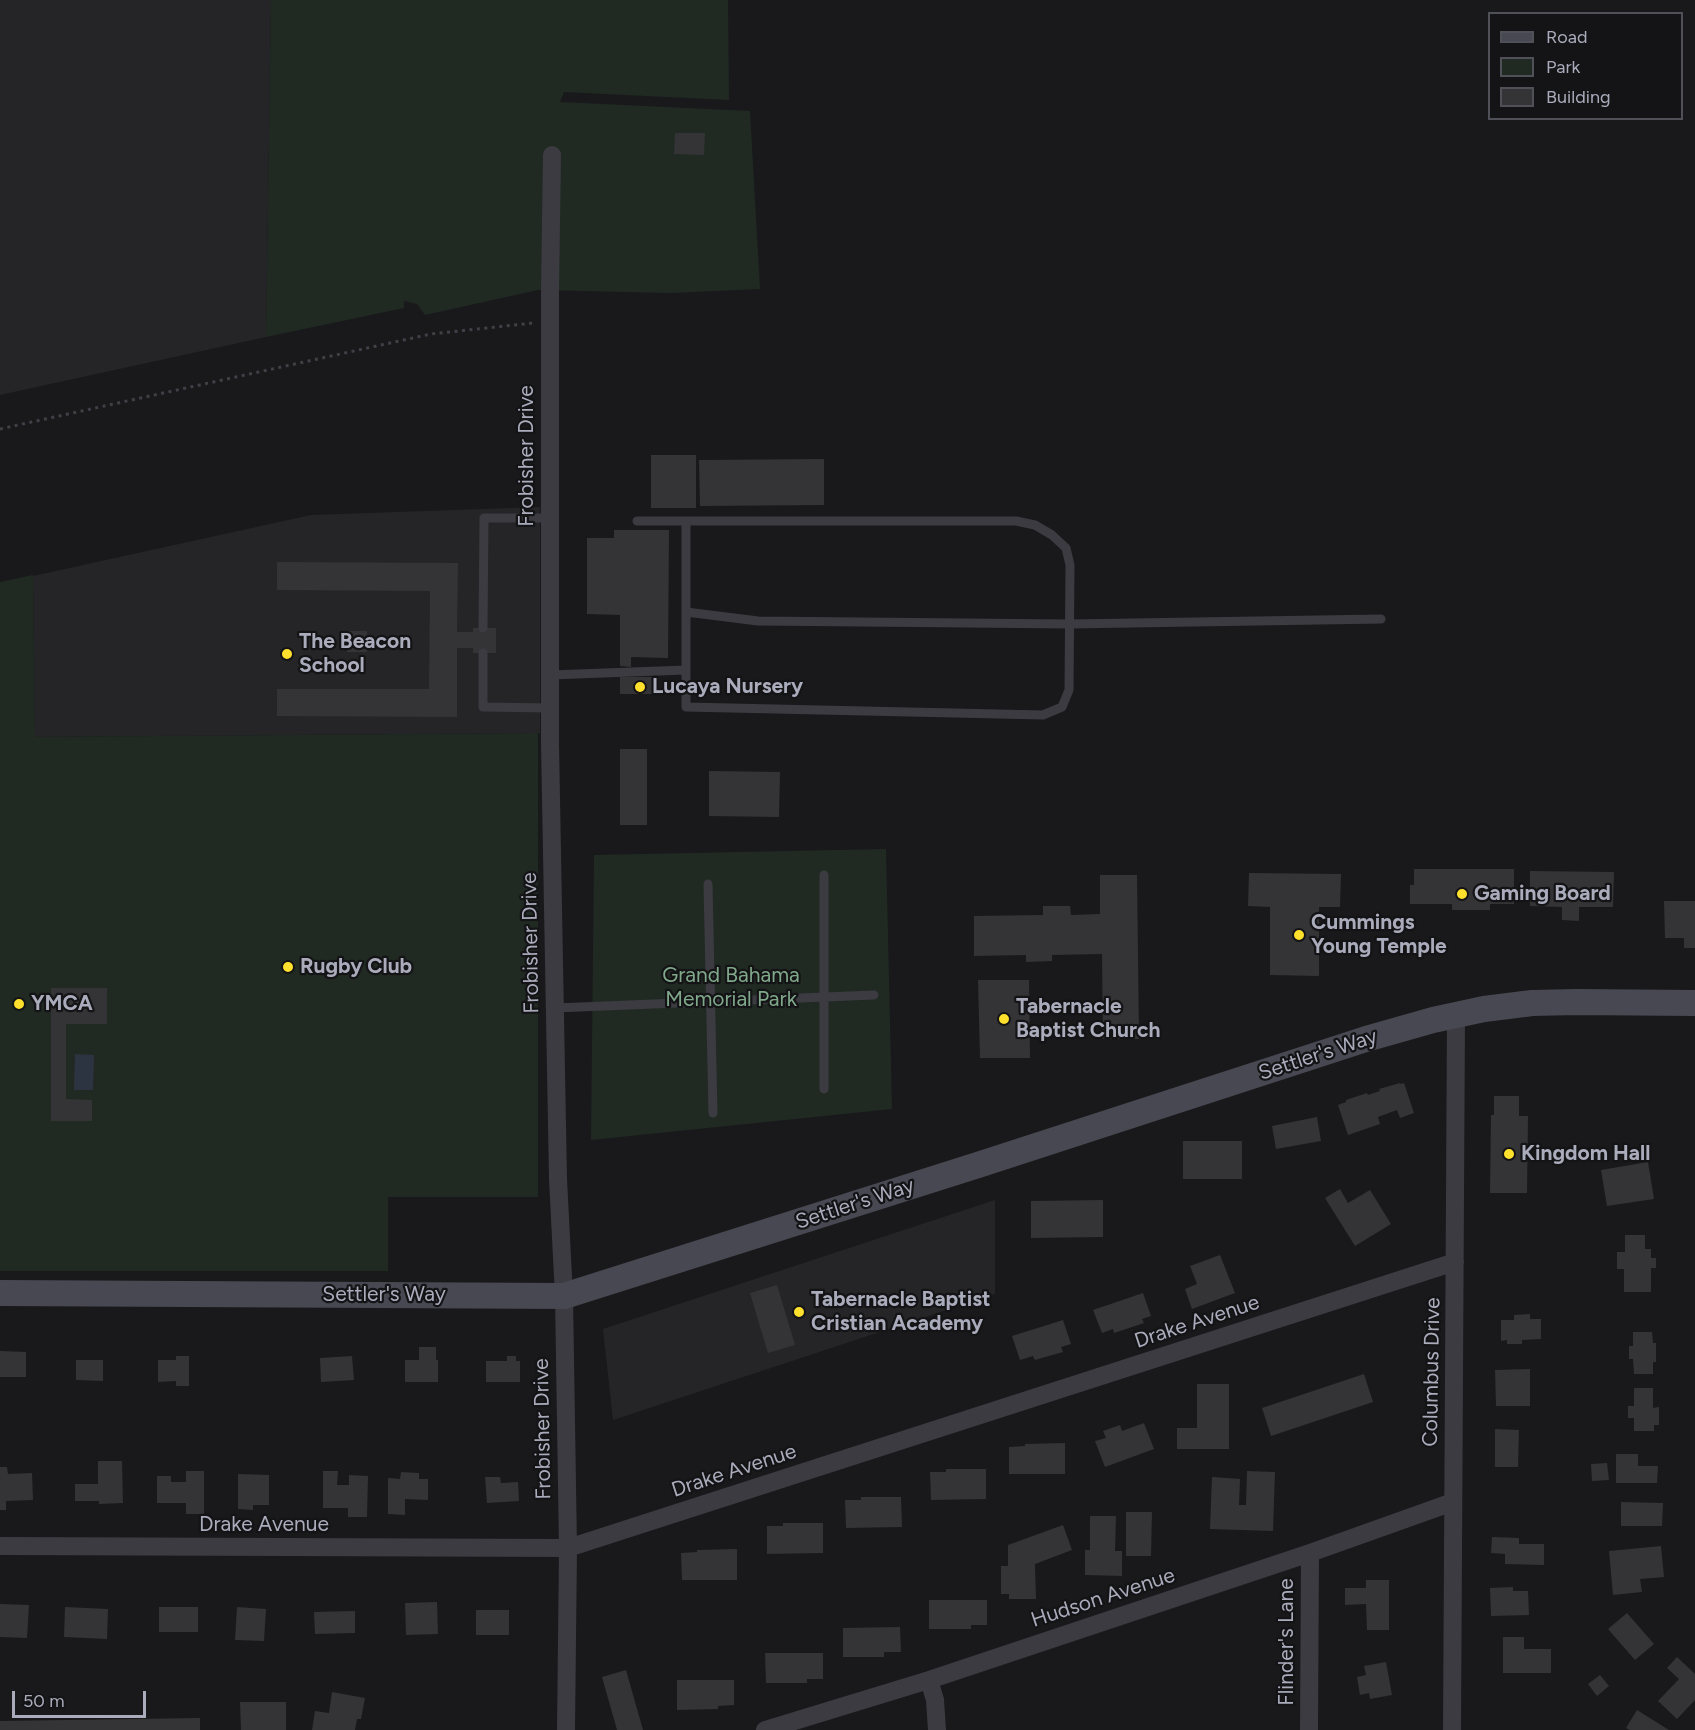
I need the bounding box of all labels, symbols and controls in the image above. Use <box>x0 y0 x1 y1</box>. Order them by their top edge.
legend <box>1488 12 1683 120</box>
text: Road <box>1546 26 1587 48</box>
text: Park <box>1546 56 1580 78</box>
text: Building <box>1546 86 1611 108</box>
street label: Frobisher Drive <box>514 385 540 527</box>
place label: The Beacon School <box>299 629 411 679</box>
marker: The Beacon School <box>280 647 294 661</box>
place label: Lucaya Nursery <box>652 674 803 700</box>
marker: Lucaya Nursery <box>633 680 647 694</box>
street label: Frobisher Drive <box>517 872 545 1014</box>
place label: Gaming Board <box>1474 881 1611 907</box>
marker: Gaming Board <box>1455 887 1469 901</box>
place label: Cummings Young Temple <box>1311 910 1447 960</box>
marker: Cummings Young Temple <box>1292 928 1306 942</box>
place label: Rugby Club <box>300 954 412 980</box>
marker: Rugby Club <box>281 960 295 974</box>
park label: Grand Bahama Memorial Park <box>662 963 800 1013</box>
place label: YMCA <box>31 991 93 1017</box>
place label: Tabernacle Baptist Church <box>1016 994 1160 1044</box>
marker: YMCA <box>12 997 26 1011</box>
marker: Tabernacle Baptist Church <box>997 1012 1011 1026</box>
street label: Settler's Way <box>1255 1024 1381 1086</box>
place label: Kingdom Hall <box>1521 1141 1650 1167</box>
marker: Kingdom Hall <box>1502 1147 1516 1161</box>
street label: Settler's Way <box>792 1173 918 1235</box>
street label: Settler's Way <box>322 1282 446 1308</box>
place label: Tabernacle Baptist Cristian Academy <box>811 1287 990 1337</box>
street label: Drake Avenue <box>1131 1290 1263 1354</box>
street label: Columbus Drive <box>1418 1297 1446 1447</box>
marker: Tabernacle Baptist Cristian Academy <box>792 1305 806 1319</box>
street label: Frobisher Drive <box>529 1358 557 1500</box>
street label: Drake Avenue <box>668 1439 800 1503</box>
street label: Drake Avenue <box>199 1512 329 1538</box>
street label: Hudson Avenue <box>1028 1563 1178 1633</box>
street label: Flinder's Lane <box>1274 1578 1300 1706</box>
scale bar <box>15 1679 148 1717</box>
text: 50 m <box>23 1690 65 1712</box>

